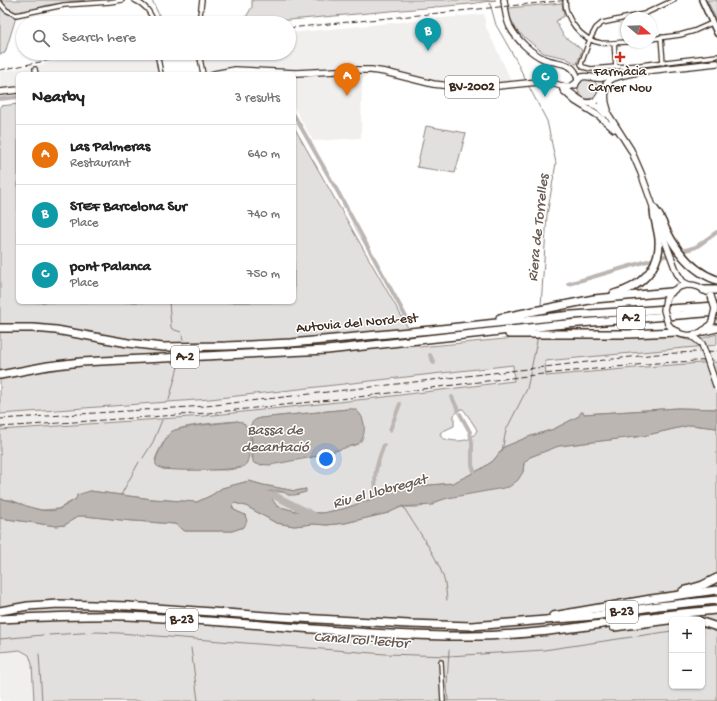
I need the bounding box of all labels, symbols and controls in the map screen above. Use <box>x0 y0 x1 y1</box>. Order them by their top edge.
north arrow <box>621 12 657 48</box>
search box <box>16 16 296 60</box>
pin: B <box>415 18 441 51</box>
icon: search <box>30 27 52 49</box>
text: Search here <box>62 29 136 47</box>
marker: Farmàcia Carrer Nou <box>615 52 625 62</box>
pin: A <box>334 63 360 96</box>
pin: C <box>532 64 558 97</box>
place label: Farmàcia Carrer Nou <box>588 64 652 97</box>
road number: BV-2002 <box>445 76 499 98</box>
text: Nearby <box>32 88 85 108</box>
text: 3 results <box>235 91 280 106</box>
text: Las Palmeras <box>70 138 150 156</box>
text: A <box>41 147 49 162</box>
text: 640 m <box>248 147 280 162</box>
text: Restaurant <box>70 156 130 171</box>
water label: Riera de Torrelles <box>524 172 554 283</box>
text: STEF Barcelona Sur <box>70 198 187 216</box>
text: B <box>42 207 48 222</box>
text: 740 m <box>247 207 280 222</box>
text: Place <box>70 216 98 231</box>
text: pont Palanca <box>70 258 151 276</box>
text: C <box>41 267 49 282</box>
text: 750 m <box>247 267 280 282</box>
text: Place <box>70 276 98 291</box>
road number: A-2 <box>617 307 645 329</box>
street label: Autovia del Nord-est <box>295 310 420 338</box>
road number: A-2 <box>171 346 199 368</box>
water label: Bassa de decantació <box>241 422 310 457</box>
your location <box>316 449 336 469</box>
water label: Riu el Llobregat <box>331 470 432 513</box>
road number: B-23 <box>606 601 638 623</box>
road number: B-23 <box>166 609 198 631</box>
map controls <box>669 617 705 689</box>
button: + <box>669 617 705 653</box>
water label: Canal col·lector <box>313 629 412 653</box>
button: − <box>669 653 705 689</box>

